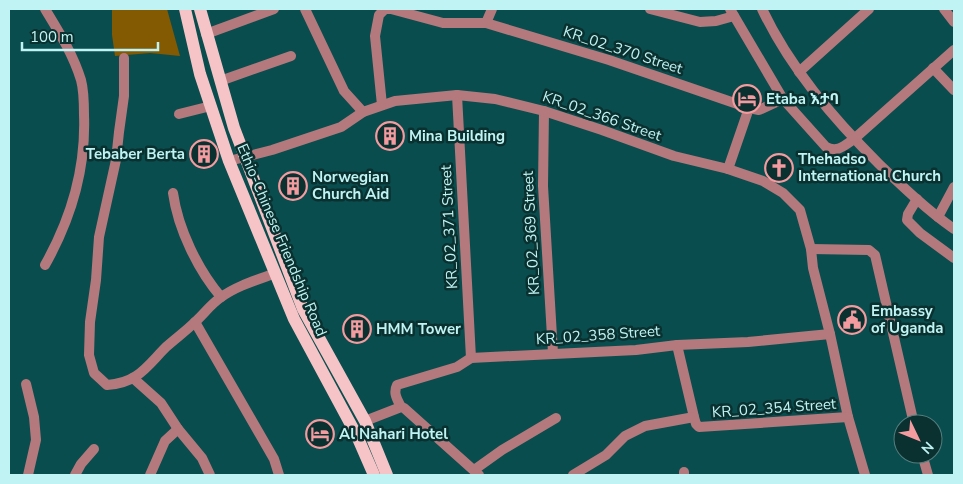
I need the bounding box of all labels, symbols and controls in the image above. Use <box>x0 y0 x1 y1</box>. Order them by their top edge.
scale bar <box>22 20 159 52</box>
street label: KR_02_370 Street <box>561 21 686 79</box>
text: 100 m <box>30 27 74 47</box>
hotel icon: Etaba እታባ <box>732 84 762 114</box>
street label: KR_02_366 Street <box>540 86 665 146</box>
place label: Etaba እታባ <box>766 89 839 109</box>
building icon: Mina Building <box>375 121 405 151</box>
place label: Mina Building <box>409 126 505 146</box>
building icon: Tebaber Berta <box>189 139 219 169</box>
street label: Ethio-Chinese Friendship Road <box>232 141 332 339</box>
place label: Tebaber Berta <box>86 144 185 164</box>
place label: Thehadso International Church <box>798 149 941 186</box>
church icon: Thehadso International Church <box>764 153 794 183</box>
street label: KR_02_371 Street <box>436 164 462 290</box>
place label: Norwegian Church Aid <box>312 167 389 204</box>
street label: KR_02_369 Street <box>518 170 544 296</box>
building icon: Norwegian Church Aid <box>278 171 308 201</box>
place label: Embassy of Uganda <box>871 301 943 338</box>
public building icon: Embassy of Uganda <box>837 305 867 335</box>
building icon: HMM Tower <box>342 314 372 344</box>
place label: HMM Tower <box>376 319 461 339</box>
street label: KR_02_358 Street <box>535 321 661 349</box>
street label: KR_02_354 Street <box>711 394 837 422</box>
north arrow <box>893 414 943 464</box>
hotel icon: Al Nahari Hotel <box>305 419 335 449</box>
place label: Al Nahari Hotel <box>339 424 448 444</box>
text: N <box>917 437 938 458</box>

